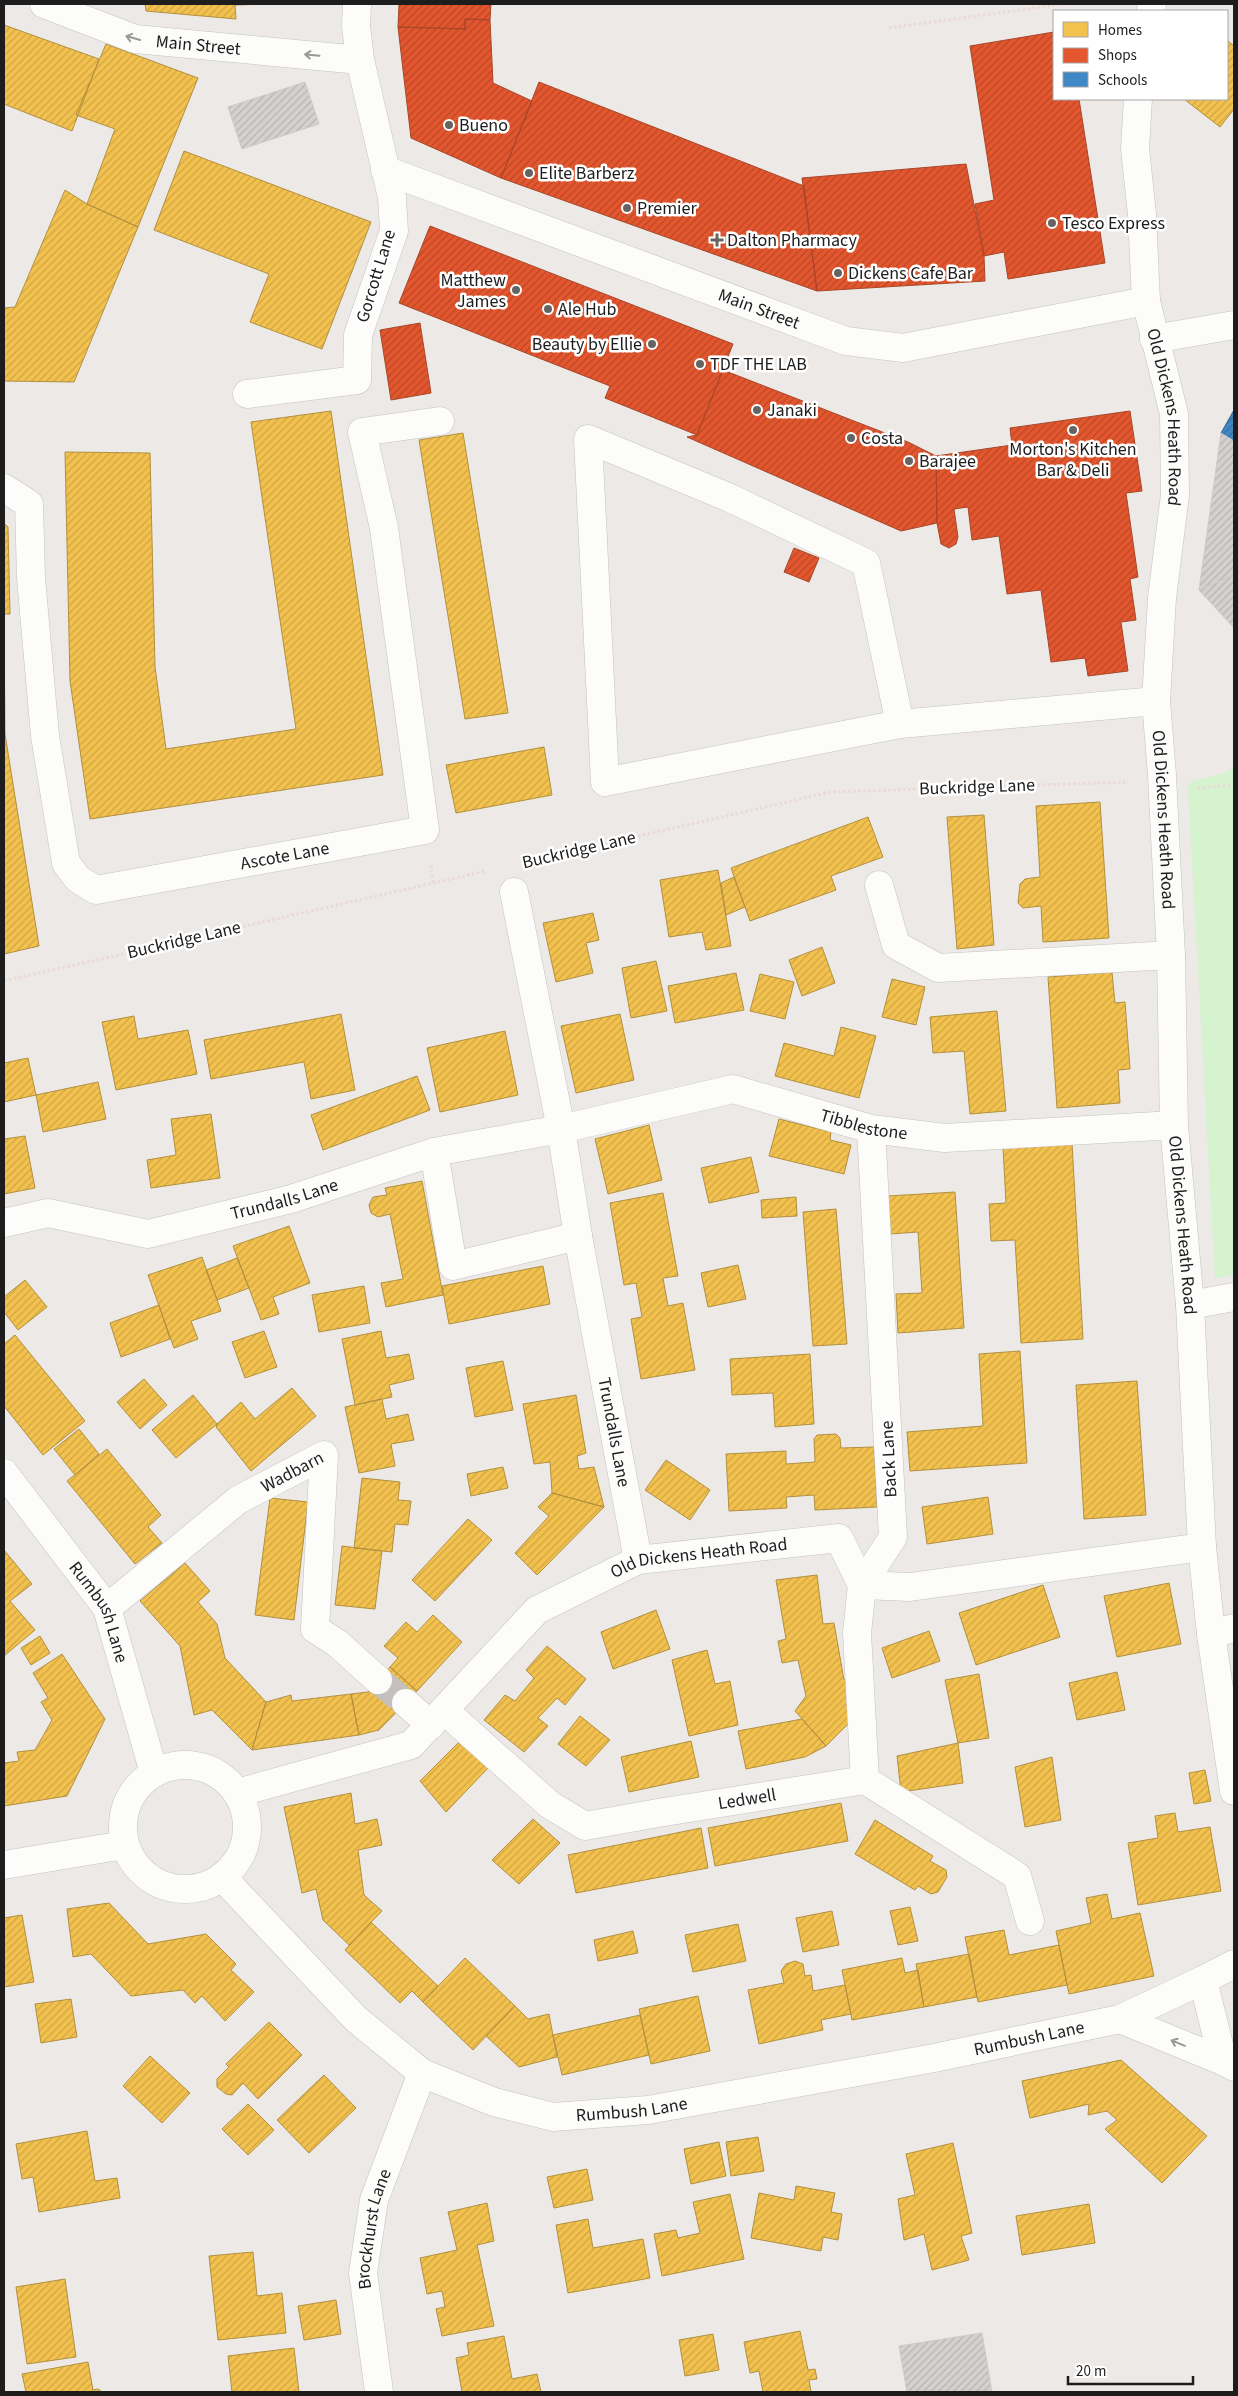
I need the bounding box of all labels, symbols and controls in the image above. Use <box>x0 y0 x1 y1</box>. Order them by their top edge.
legend <box>1053 10 1228 100</box>
text: Homes <box>1098 20 1142 41</box>
street label: Main Street <box>155 28 242 61</box>
one-way arrow <box>125 32 141 42</box>
text: Shops <box>1098 45 1137 66</box>
one-way arrow <box>304 51 320 60</box>
text: Schools <box>1098 70 1147 91</box>
place label: Bueno <box>459 113 508 138</box>
marker: Bueno <box>443 119 455 131</box>
place label: Elite Barberz <box>539 161 635 186</box>
marker: Elite Barberz <box>523 167 535 179</box>
place label: Premier <box>637 196 697 221</box>
marker: Premier <box>621 202 633 214</box>
place label: Tesco Express <box>1062 211 1165 236</box>
marker: Tesco Express <box>1046 217 1058 229</box>
street label: Gorcott Lane <box>350 226 402 326</box>
place label: Dalton Pharmacy <box>727 228 857 253</box>
marker: Dalton Pharmacy <box>711 234 723 246</box>
place label: Dickens Cafe Bar <box>848 261 974 286</box>
marker: Dickens Cafe Bar <box>832 267 844 279</box>
place label: Matthew James <box>441 268 506 314</box>
street label: Main Street <box>715 282 803 335</box>
marker: Matthew James <box>510 284 522 296</box>
place label: Ale Hub <box>558 297 616 322</box>
marker: Ale Hub <box>542 303 554 315</box>
street label: Old Dickens Heath Road <box>1141 326 1188 507</box>
place label: Beauty by Ellie <box>532 332 642 357</box>
marker: Beauty by Ellie <box>646 338 658 350</box>
place label: TDF THE LAB <box>710 352 807 377</box>
marker: TDF THE LAB <box>694 358 706 370</box>
place label: Janaki <box>767 398 817 423</box>
marker: Janaki <box>751 404 763 416</box>
marker: Morton's Kitchen Bar & Deli <box>1067 424 1079 436</box>
place label: Costa <box>861 426 903 451</box>
marker: Costa <box>845 432 857 444</box>
place label: Morton's Kitchen Bar & Deli <box>1009 437 1137 483</box>
place label: Barajee <box>919 449 976 474</box>
marker: Barajee <box>903 455 915 467</box>
street label: Old Dickens Heath Road <box>1146 729 1181 910</box>
street label: Buckridge Lane <box>919 772 1036 802</box>
street label: Buckridge Lane <box>520 825 638 875</box>
street label: Ascote Lane <box>238 835 331 876</box>
street label: Buckridge Lane <box>125 915 243 965</box>
street label: Tibblestone <box>817 1102 909 1146</box>
street label: Old Dickens Heath Road <box>1162 1134 1203 1315</box>
street label: Trundalls Lane <box>228 1172 341 1226</box>
street label: Trundalls Lane <box>592 1375 637 1489</box>
street label: Back Lane <box>874 1420 903 1498</box>
street label: Wadbarn <box>256 1445 328 1498</box>
street label: Old Dickens Heath Road <box>606 1531 789 1584</box>
street label: Rumbush Lane <box>63 1556 134 1666</box>
street label: Ledwell <box>716 1782 778 1816</box>
street label: Rumbush Lane <box>971 2014 1087 2062</box>
one-way arrow <box>1170 2038 1186 2047</box>
street label: Rumbush Lane <box>575 2091 690 2128</box>
street label: Brockhurst Lane <box>350 2165 397 2291</box>
scale bar <box>1068 2354 1193 2386</box>
text: 20 m <box>1076 2361 1106 2382</box>

